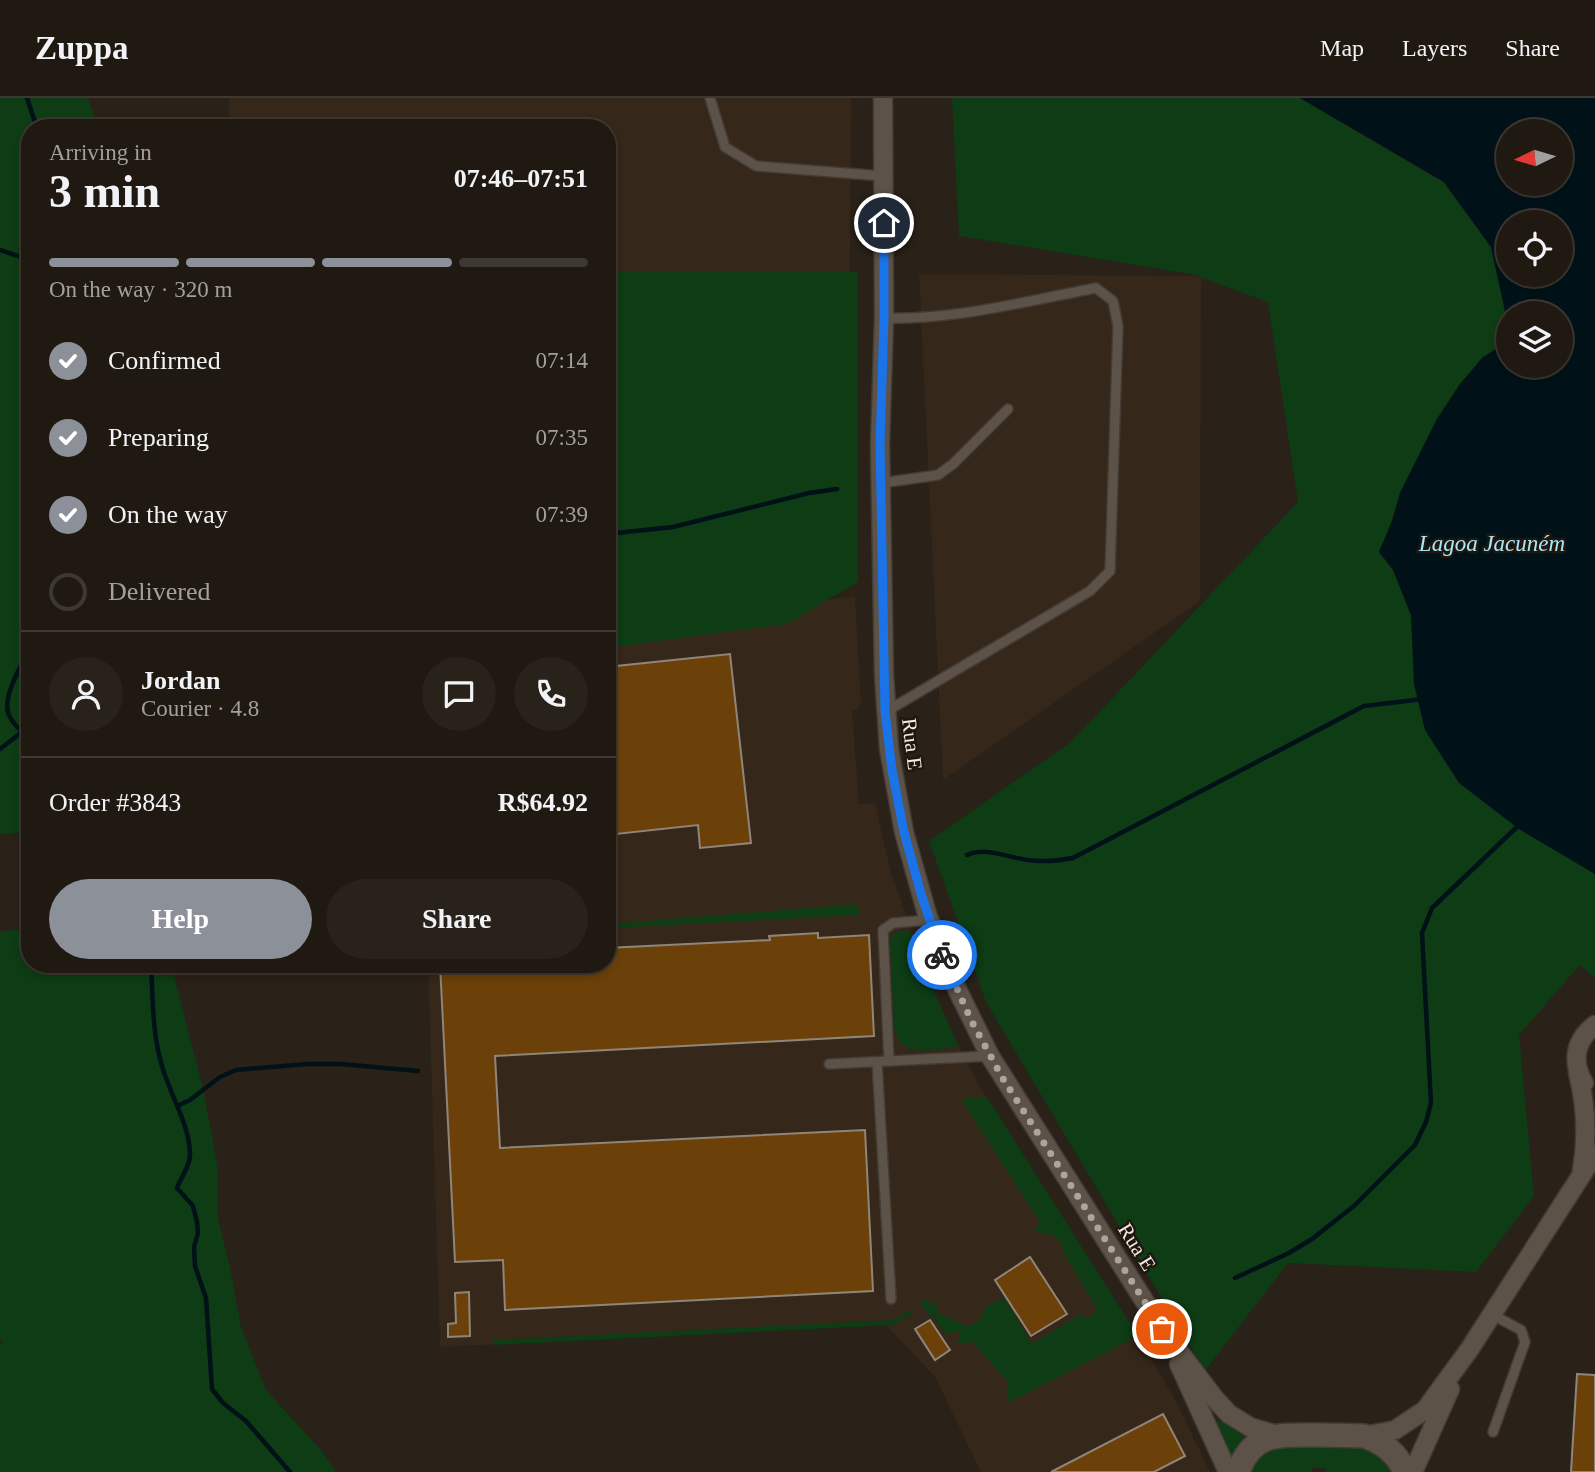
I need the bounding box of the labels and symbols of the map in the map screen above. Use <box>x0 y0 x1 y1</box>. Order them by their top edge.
north arrow <box>1496 119 1573 196</box>
pin <box>854 193 914 253</box>
water label: Lagoa Jacuném <box>1418 531 1565 556</box>
street label: Rua E <box>897 717 927 771</box>
courier <box>907 920 977 990</box>
street label: Rua E <box>1113 1219 1161 1275</box>
pin <box>1132 1299 1192 1359</box>

